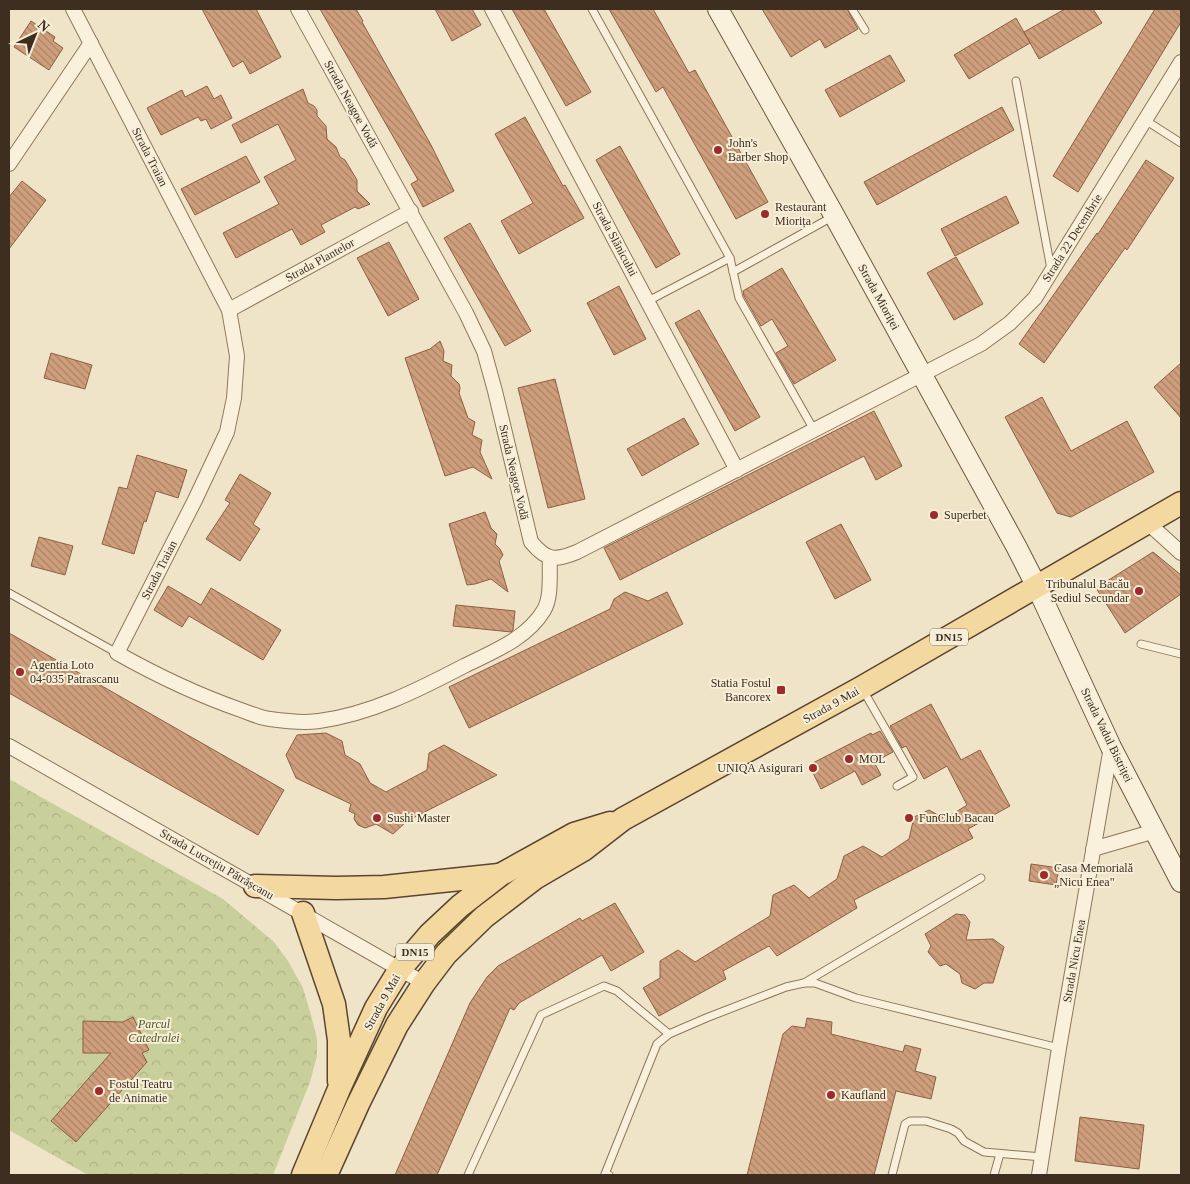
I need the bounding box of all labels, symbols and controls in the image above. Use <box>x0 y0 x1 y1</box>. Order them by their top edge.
north arrow <box>10 10 60 60</box>
text: N <box>35 17 52 35</box>
street label: Strada Neagoe Vodă <box>321 58 381 151</box>
street label: Strada Traian <box>129 125 171 189</box>
place label: John's Barber Shop <box>728 136 788 164</box>
marker: John's Barber Shop <box>712 144 724 156</box>
street label: Strada 22 Decembrie <box>1039 191 1105 285</box>
street label: Strada Slănicului <box>589 199 641 279</box>
place label: Restaurant Miorița <box>775 200 827 228</box>
marker: Restaurant Miorița <box>759 208 771 220</box>
street label: Strada Plantelor <box>283 235 357 285</box>
street label: Strada Mioriței <box>855 262 903 333</box>
street label: Strada Neagoe Vodă <box>496 423 532 522</box>
place label: Superbet <box>944 508 987 522</box>
marker: Superbet <box>928 509 940 521</box>
street label: Strada Traian <box>138 538 180 602</box>
place label: Tribunalul Bacău Sediul Secundar <box>1046 577 1129 605</box>
marker: Tribunalul Bacău Sediul Secundar <box>1133 585 1145 597</box>
road number: DN15 <box>930 628 968 646</box>
place label: Agentia Loto 04-035 Patrascanu <box>30 658 119 686</box>
marker: Agentia Loto 04-035 Patrascanu <box>14 666 26 678</box>
place label: Statia Fostul Bancorex <box>711 676 772 704</box>
marker: Statia Fostul Bancorex <box>775 684 787 696</box>
street label: Strada 9 Mai <box>800 684 862 726</box>
street label: Strada Vadul Bistriței <box>1078 686 1136 785</box>
place label: MOL <box>859 752 886 766</box>
marker: MOL <box>843 753 855 765</box>
place label: UNIQA Asigurari <box>717 761 804 775</box>
marker: UNIQA Asigurari <box>807 762 819 774</box>
place label: Sushi Master <box>387 811 450 825</box>
place label: FunClub Bacau <box>919 811 994 825</box>
marker: Sushi Master <box>371 812 383 824</box>
marker: FunClub Bacau <box>903 812 915 824</box>
street label: Strada Lucrețiu Pătrășcanu <box>158 826 276 902</box>
place label: Casa Memorială „Nicu Enea" <box>1054 861 1134 889</box>
marker: Casa Memorială „Nicu Enea" <box>1038 869 1050 881</box>
street label: Strada Nicu Enea <box>1060 918 1088 1004</box>
road number: DN15 <box>396 944 434 960</box>
street label: Strada 9 Mai <box>361 971 403 1033</box>
park label: Parcul Catedralei <box>128 1017 180 1045</box>
place label: Fostul Teatru de Animatie <box>109 1077 172 1105</box>
marker: Fostul Teatru de Animatie <box>93 1085 105 1097</box>
place label: Kaufland <box>841 1088 886 1102</box>
marker: Kaufland <box>825 1089 837 1101</box>

